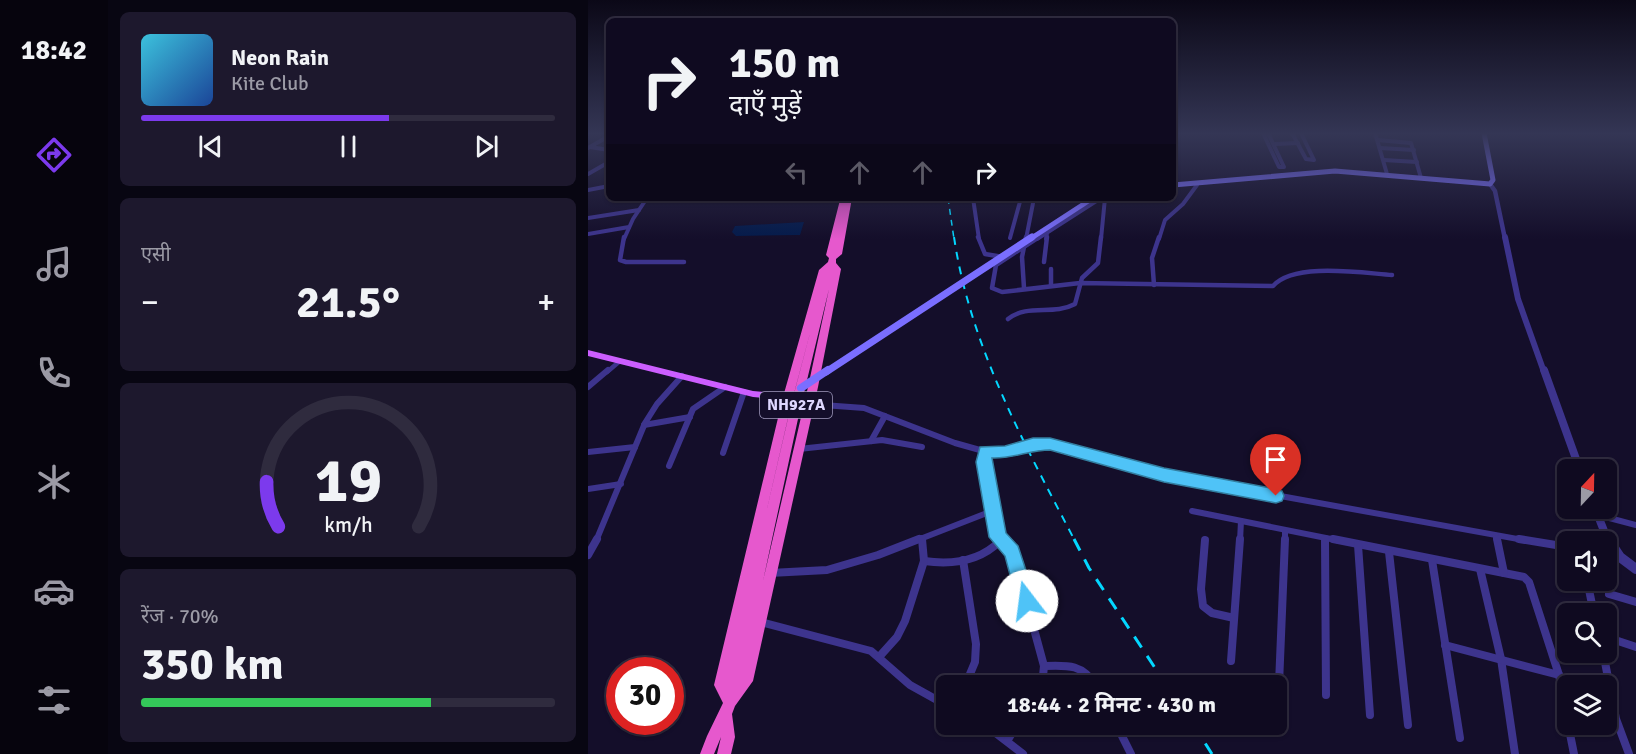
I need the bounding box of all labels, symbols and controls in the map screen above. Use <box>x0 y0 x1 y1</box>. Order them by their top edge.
text: 18:42 <box>21 34 87 67</box>
text: 150 m <box>729 38 840 89</box>
icon: right <box>630 42 708 120</box>
text: Neon Rain <box>231 44 329 71</box>
text: Kite Club <box>231 71 309 96</box>
text: दाएँ मुड़ें <box>729 89 802 122</box>
icon: previous <box>194 130 227 163</box>
icon: pause <box>332 130 365 163</box>
icon: next <box>470 130 503 163</box>
icon: directions <box>33 134 75 176</box>
icon: left <box>780 156 813 189</box>
icon: ahead <box>843 156 876 189</box>
icon: ahead <box>906 156 939 189</box>
icon: right <box>969 156 1002 189</box>
text: एसी <box>141 242 171 267</box>
icon: music <box>33 243 75 285</box>
text: 21.5° <box>296 275 400 330</box>
text: − <box>141 282 159 323</box>
text: + <box>537 282 555 323</box>
icon: phone <box>33 352 75 394</box>
road number: NH927A <box>760 392 832 418</box>
pin <box>1250 434 1301 496</box>
text: 19 <box>314 442 382 519</box>
icon: arrive <box>1259 443 1292 476</box>
north arrow <box>1557 459 1617 519</box>
map controls <box>1557 459 1617 735</box>
icon: climate <box>33 461 75 503</box>
text: km/h <box>324 512 372 538</box>
button: sound <box>1557 531 1617 591</box>
position arrow <box>995 569 1059 633</box>
icon: car <box>33 570 75 612</box>
button: search <box>1557 603 1617 663</box>
text: रेंज · 70% <box>141 604 219 629</box>
text: 350 km <box>141 637 284 692</box>
speed limit sign: 30 <box>606 657 684 735</box>
button: layers <box>1557 675 1617 735</box>
icon: filters <box>33 679 75 721</box>
text: 18:44 · 2 मिनट · 430 m <box>1007 691 1216 718</box>

